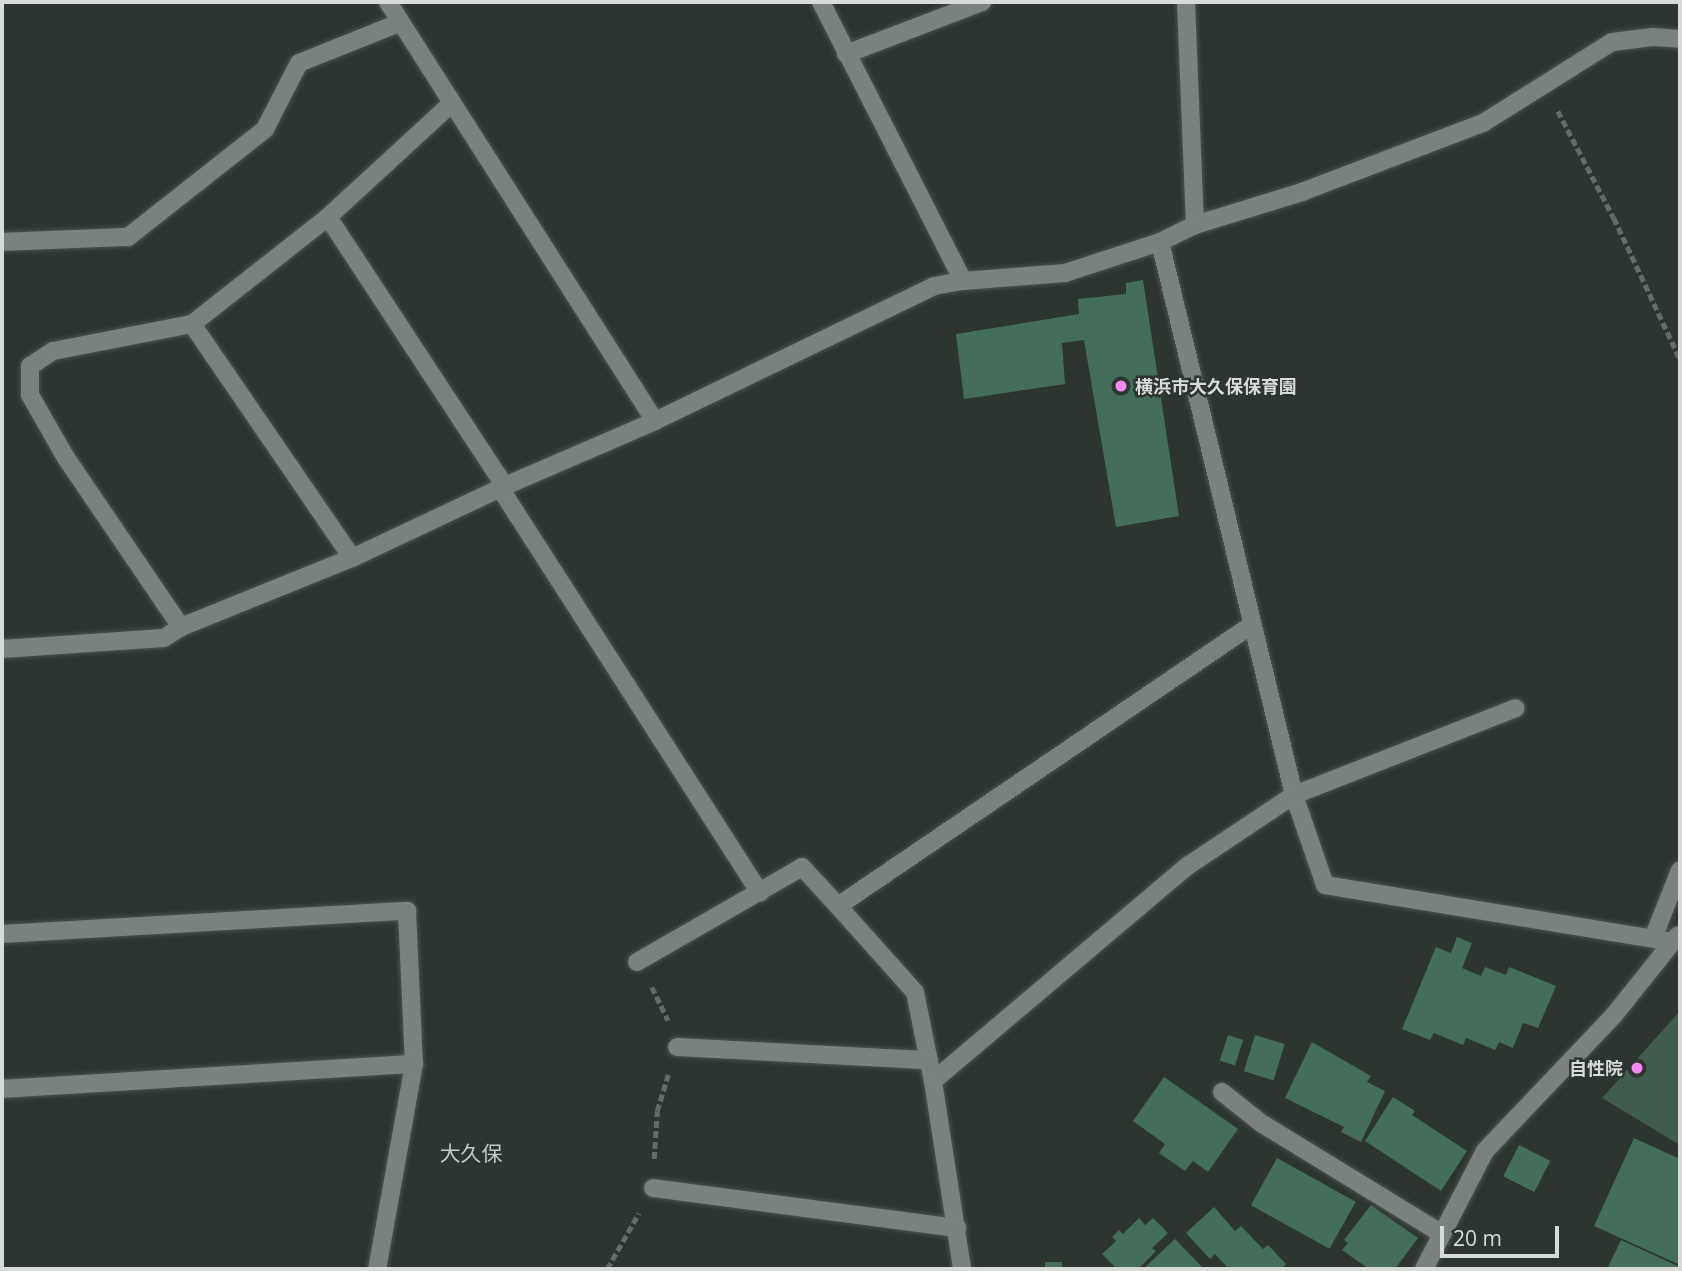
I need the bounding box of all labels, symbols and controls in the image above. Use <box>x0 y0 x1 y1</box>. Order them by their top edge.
place label: 横浜市大久保保育園 <box>1135 375 1297 397</box>
marker: 横浜市大久保保育園 <box>1113 378 1129 394</box>
place label: 自性院 <box>1569 1057 1623 1079</box>
marker: 自性院 <box>1629 1060 1645 1076</box>
district label: 大久保 <box>440 1140 502 1166</box>
scale bar <box>1444 1212 1563 1256</box>
text: 20 m <box>1453 1224 1502 1252</box>

